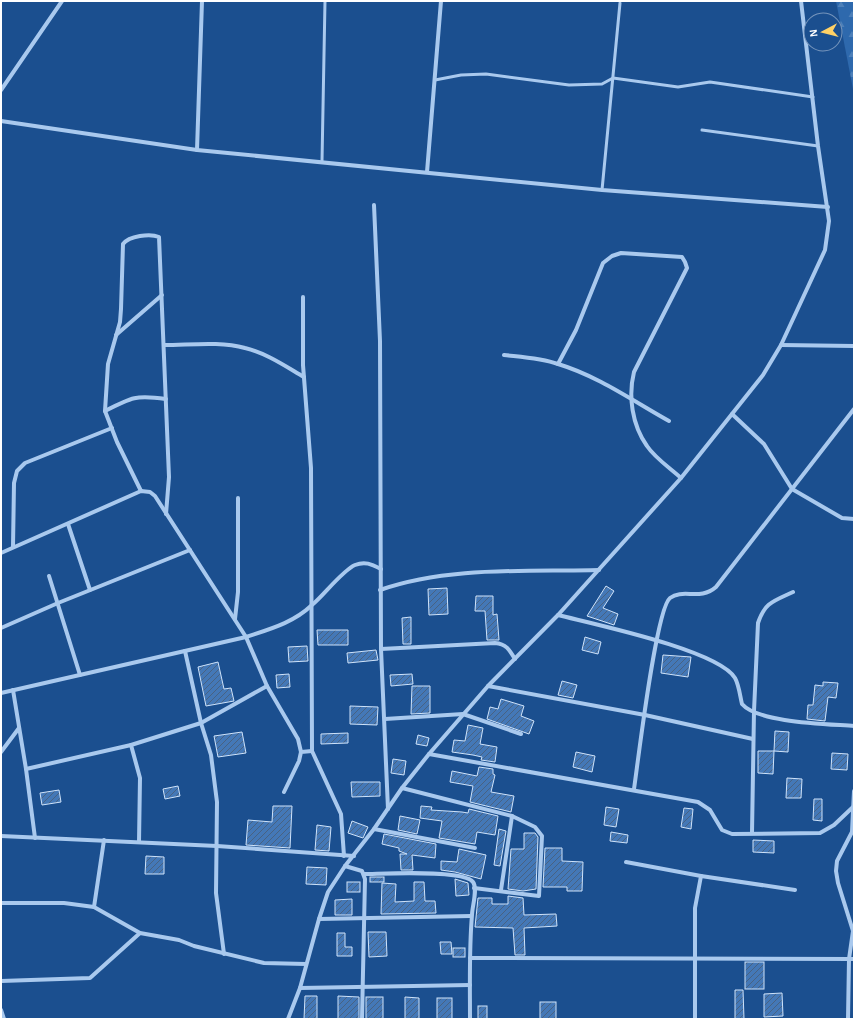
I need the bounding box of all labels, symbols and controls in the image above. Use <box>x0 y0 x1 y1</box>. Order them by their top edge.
north arrow <box>803 12 843 52</box>
text: N <box>808 29 819 38</box>

